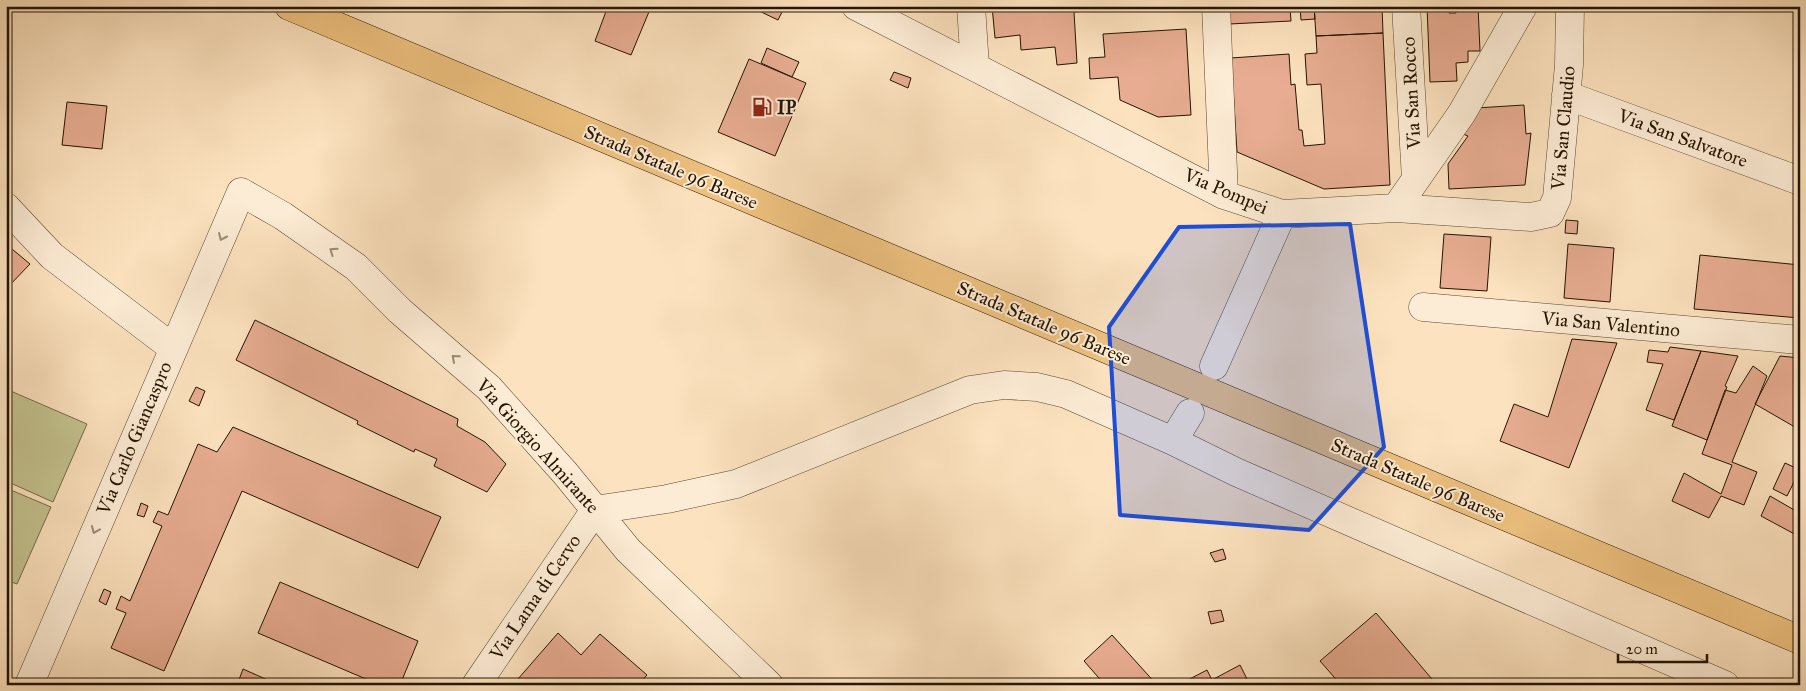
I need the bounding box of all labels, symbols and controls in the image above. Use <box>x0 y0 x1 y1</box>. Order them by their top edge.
street label: Via San Rocco <box>1397 36 1425 151</box>
street label: Via San Claudio <box>1546 65 1580 192</box>
fuel station icon: IP <box>751 96 773 118</box>
place label: IP <box>777 96 796 119</box>
street label: Via San Salvatore <box>1614 104 1751 172</box>
street label: Strada Statale 96 Barese <box>581 120 761 214</box>
street label: Via Pompei <box>1180 163 1272 219</box>
one-way arrow <box>217 232 228 241</box>
one-way arrow <box>329 248 339 257</box>
street label: Strada Statale 96 Barese <box>954 276 1134 370</box>
street label: Via San Valentino <box>1540 306 1681 342</box>
one-way arrow <box>452 355 461 364</box>
street label: Via Carlo Giancaspro <box>91 358 177 519</box>
street label: Via Giorgio Almirante <box>470 373 605 519</box>
street label: Strada Statale 96 Barese <box>1328 433 1508 527</box>
one-way arrow <box>90 526 100 534</box>
street label: Via Lama di Cervo <box>484 530 586 665</box>
scale bar <box>1618 631 1707 663</box>
text: 20 m <box>1626 640 1658 658</box>

